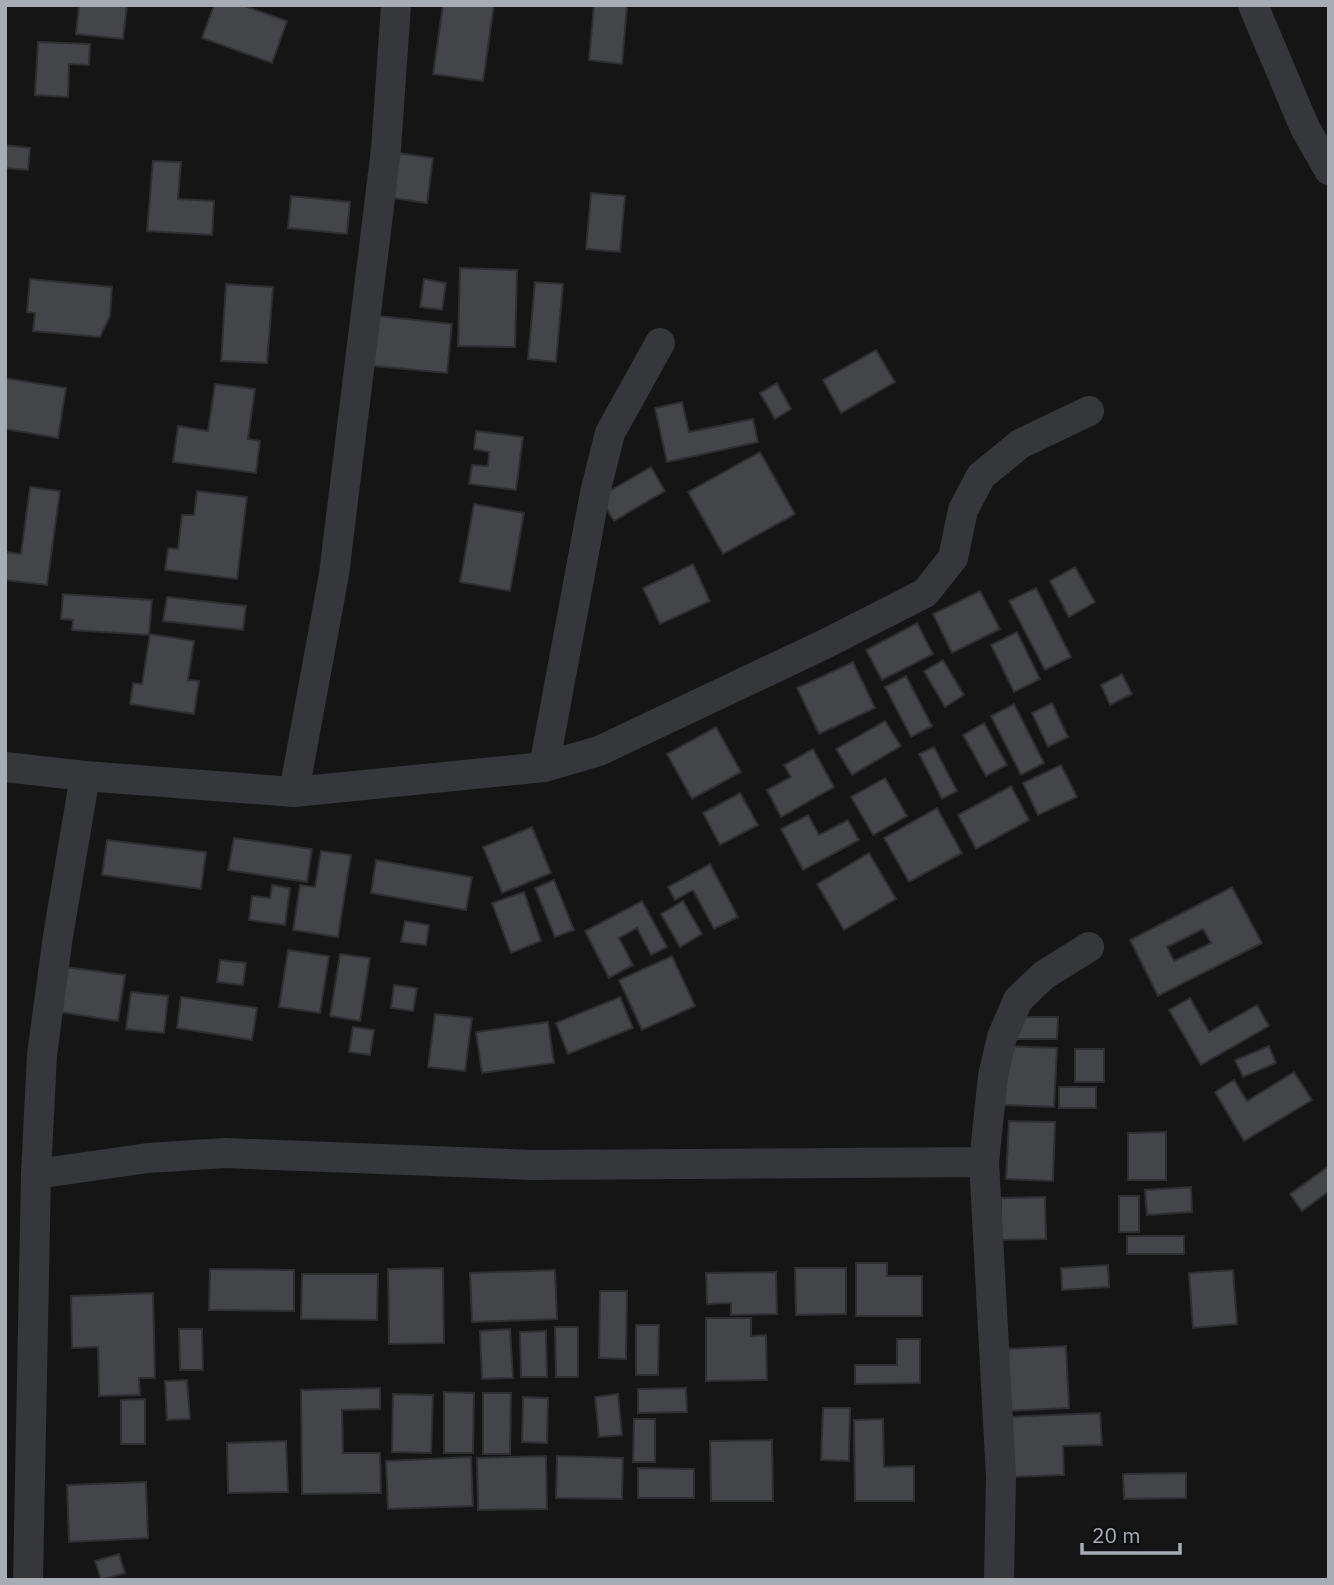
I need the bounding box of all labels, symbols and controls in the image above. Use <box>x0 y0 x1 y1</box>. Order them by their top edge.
scale bar <box>1082 1512 1180 1556</box>
text: 20 m <box>1092 1521 1141 1549</box>

